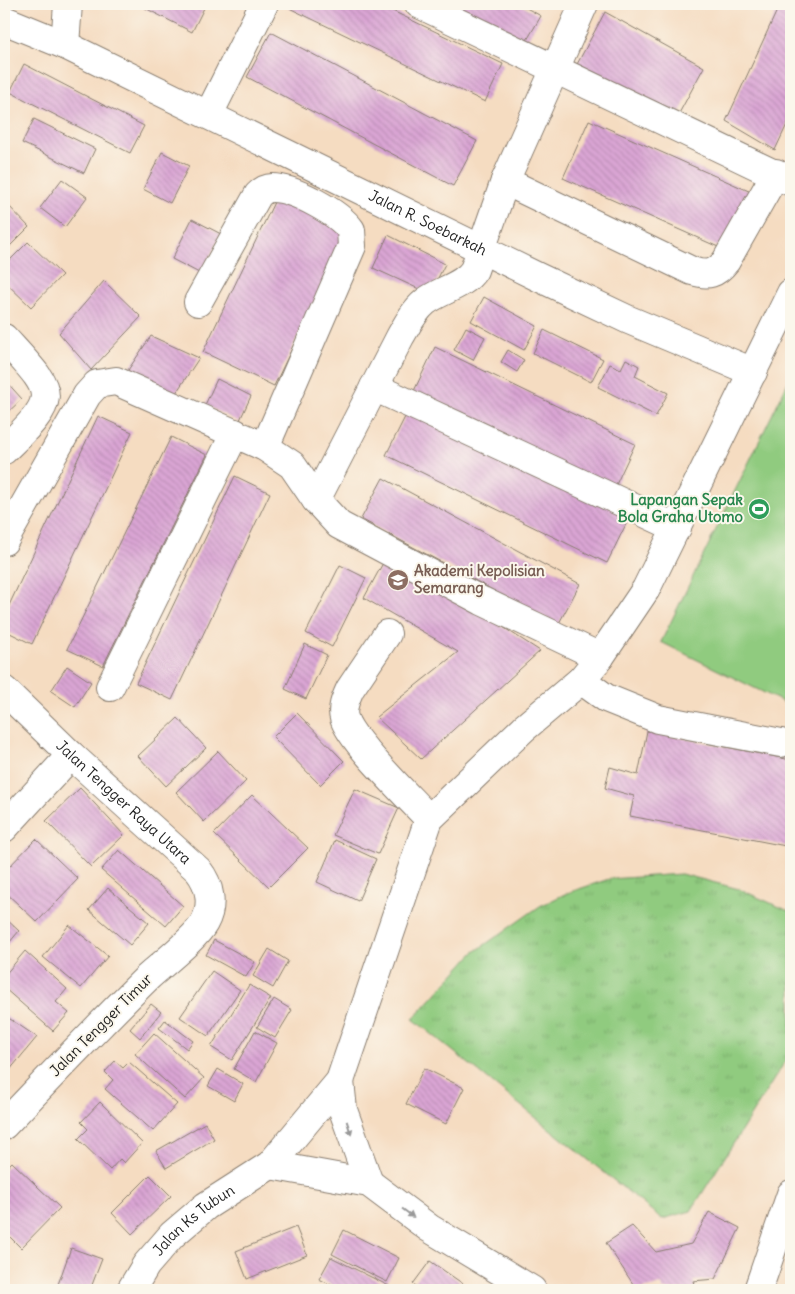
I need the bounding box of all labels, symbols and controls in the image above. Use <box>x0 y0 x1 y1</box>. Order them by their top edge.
street label: Jalan R. Soebarkah <box>366 186 491 260</box>
place label: Lapangan Sepak Bola Graha Utomo <box>618 490 744 526</box>
sports icon: Lapangan Sepak Bola Graha Utomo <box>747 497 771 521</box>
place label: Akademi Kepolisian Semarang <box>414 561 545 598</box>
school or university icon: Akademi Kepolisian Semarang <box>386 568 410 592</box>
street label: Jalan Tengger Raya Utara <box>52 736 195 868</box>
street label: Jalan Tengger Timur <box>45 969 156 1080</box>
one-way arrow <box>345 1121 353 1136</box>
street label: Jalan Ks Tubun <box>148 1180 238 1259</box>
one-way arrow <box>401 1207 414 1218</box>

